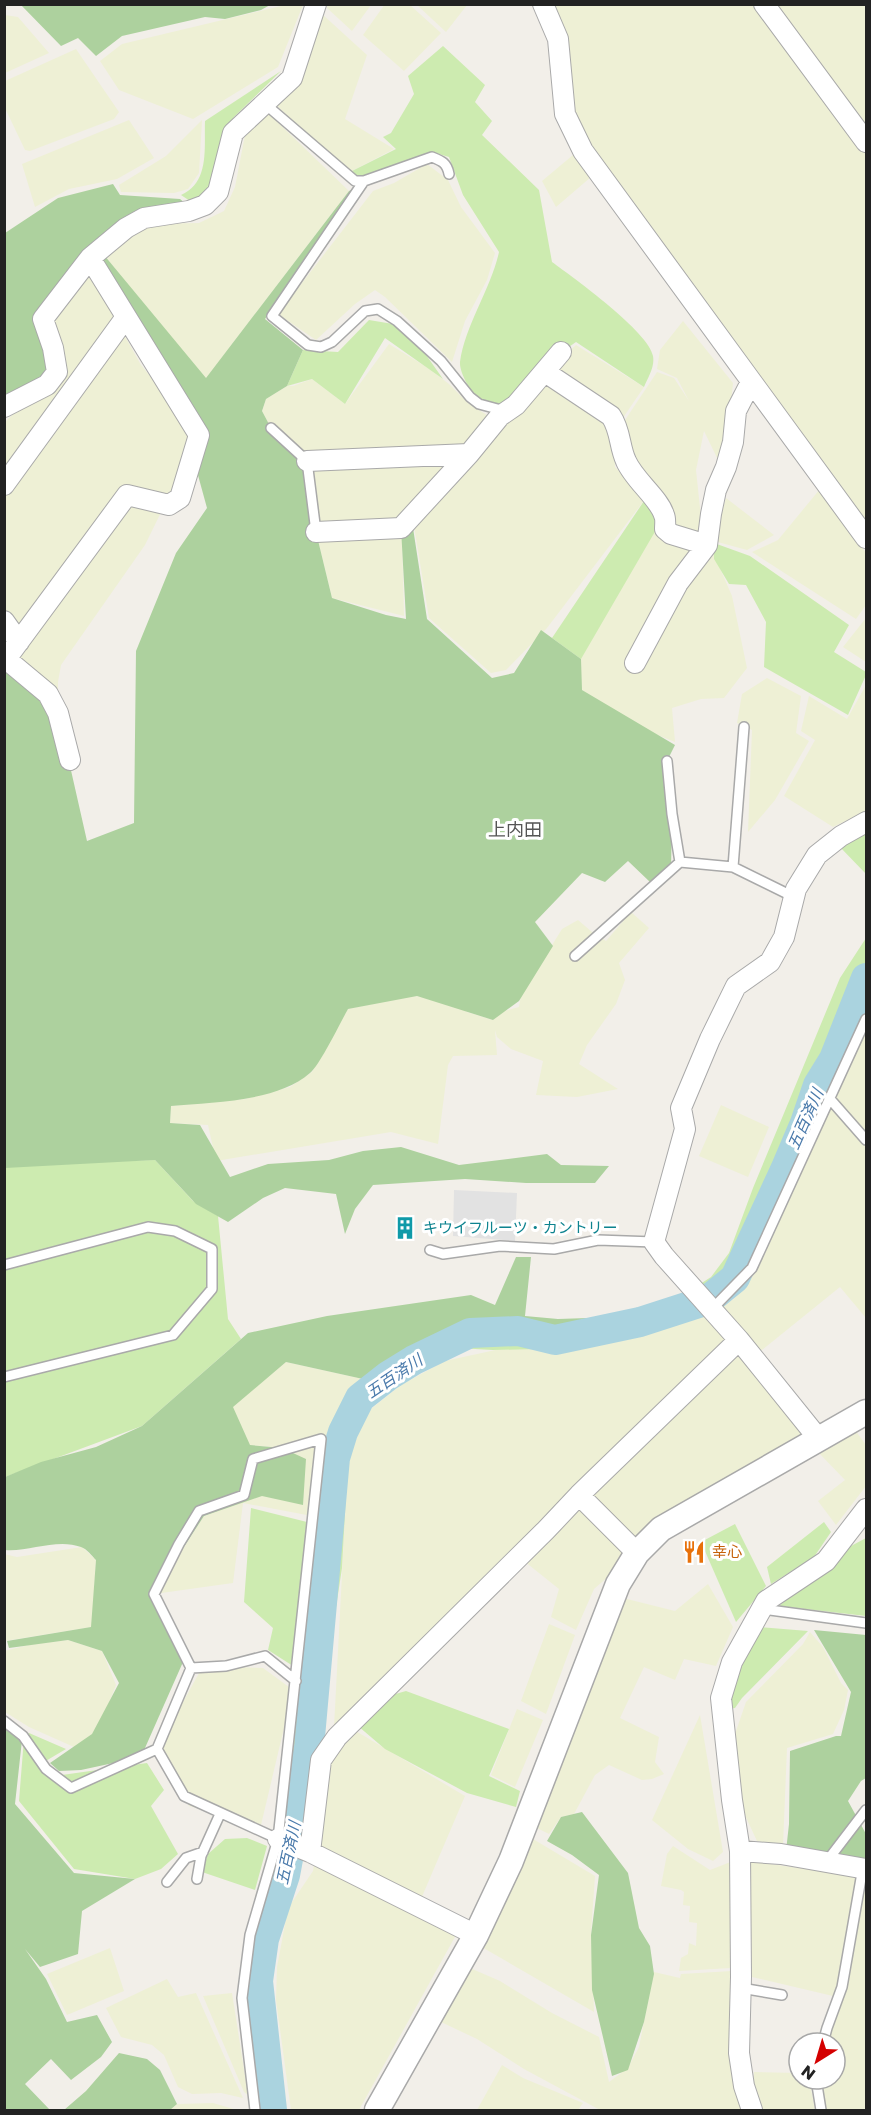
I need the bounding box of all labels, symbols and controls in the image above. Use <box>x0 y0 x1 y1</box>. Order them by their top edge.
district label: 上内田 <box>488 817 542 842</box>
water label: 五百済川 <box>782 1083 830 1153</box>
building icon: キウイフルーツ・カントリー <box>392 1215 418 1241</box>
place label: キウイフルーツ・カントリー <box>423 1217 618 1238</box>
water label: 五百済川 <box>361 1348 429 1404</box>
restaurant icon: 幸心 <box>681 1539 707 1565</box>
place label: 幸心 <box>712 1541 742 1562</box>
water label: 五百済川 <box>271 1817 307 1887</box>
north arrow <box>787 2031 847 2091</box>
text: N <box>797 2060 820 2085</box>

